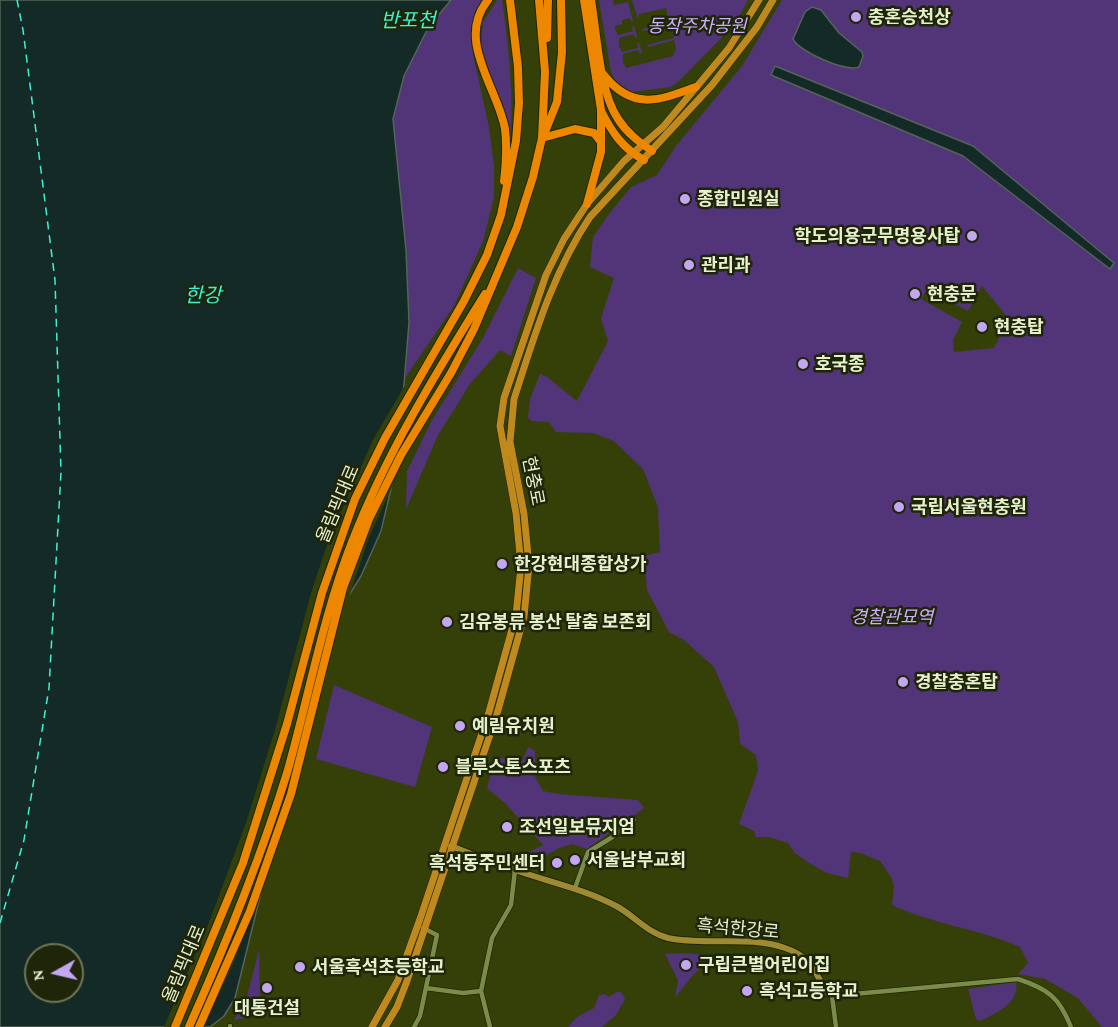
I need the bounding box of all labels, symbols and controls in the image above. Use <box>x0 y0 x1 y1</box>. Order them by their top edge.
place label: 충혼승천상 <box>868 6 951 28</box>
water label: 반포천 <box>380 9 436 33</box>
marker: 충혼승천상 <box>849 10 863 24</box>
park label: 동작주차공원 <box>647 15 747 37</box>
place label: 종합민원실 <box>697 188 780 210</box>
marker: 종합민원실 <box>678 192 692 206</box>
place label: 학도의용군무명용사탑 <box>794 225 960 247</box>
marker: 학도의용군무명용사탑 <box>965 229 979 243</box>
place label: 관리과 <box>701 254 751 276</box>
marker: 관리과 <box>682 258 696 272</box>
place label: 현충문 <box>927 283 977 305</box>
water label: 한강 <box>185 284 221 308</box>
marker: 현충문 <box>908 287 922 301</box>
place label: 현충탑 <box>994 316 1044 338</box>
marker: 현충탑 <box>975 320 989 334</box>
place label: 호국종 <box>815 353 865 375</box>
marker: 호국종 <box>796 357 810 371</box>
street label: 현충로 <box>518 455 548 507</box>
street label: 올림픽대로 <box>312 462 364 546</box>
place label: 국립서울현충원 <box>911 496 1027 518</box>
marker: 국립서울현충원 <box>892 500 906 514</box>
place label: 한강현대종합상가 <box>514 553 646 575</box>
marker: 한강현대종합상가 <box>495 557 509 571</box>
park label: 경찰관묘역 <box>851 606 933 628</box>
place label: 김유봉류 봉산 탈춤 보존회 <box>459 611 652 633</box>
marker: 김유봉류 봉산 탈춤 보존회 <box>440 615 454 629</box>
place label: 경찰충혼탑 <box>915 671 998 693</box>
marker: 경찰충혼탑 <box>896 675 910 689</box>
place label: 예림유치원 <box>472 715 555 737</box>
marker: 예림유치원 <box>453 719 467 733</box>
place label: 블루스톤스포츠 <box>455 756 571 778</box>
marker: 블루스톤스포츠 <box>436 760 450 774</box>
place label: 조선일보뮤지엄 <box>519 816 635 838</box>
marker: 조선일보뮤지엄 <box>500 820 514 834</box>
place label: 서울남부교회 <box>587 849 686 871</box>
place label: 흑석동주민센터 <box>429 852 545 874</box>
marker: 서울남부교회 <box>568 853 582 867</box>
marker: 흑석동주민센터 <box>550 856 564 870</box>
street label: 흑석한강로 <box>696 915 780 943</box>
street label: 올림픽대로 <box>158 922 210 1006</box>
north arrow <box>24 943 84 1003</box>
place label: 구립큰별어린이집 <box>698 954 830 976</box>
place label: 서울흑석초등학교 <box>312 956 444 978</box>
marker: 구립큰별어린이집 <box>679 958 693 972</box>
marker: 서울흑석초등학교 <box>293 960 307 974</box>
text: N <box>28 969 47 982</box>
place label: 흑석고등학교 <box>759 980 858 1002</box>
marker: 대통건설 <box>260 981 274 995</box>
marker: 흑석고등학교 <box>740 984 754 998</box>
place label: 대통건설 <box>234 997 300 1019</box>

